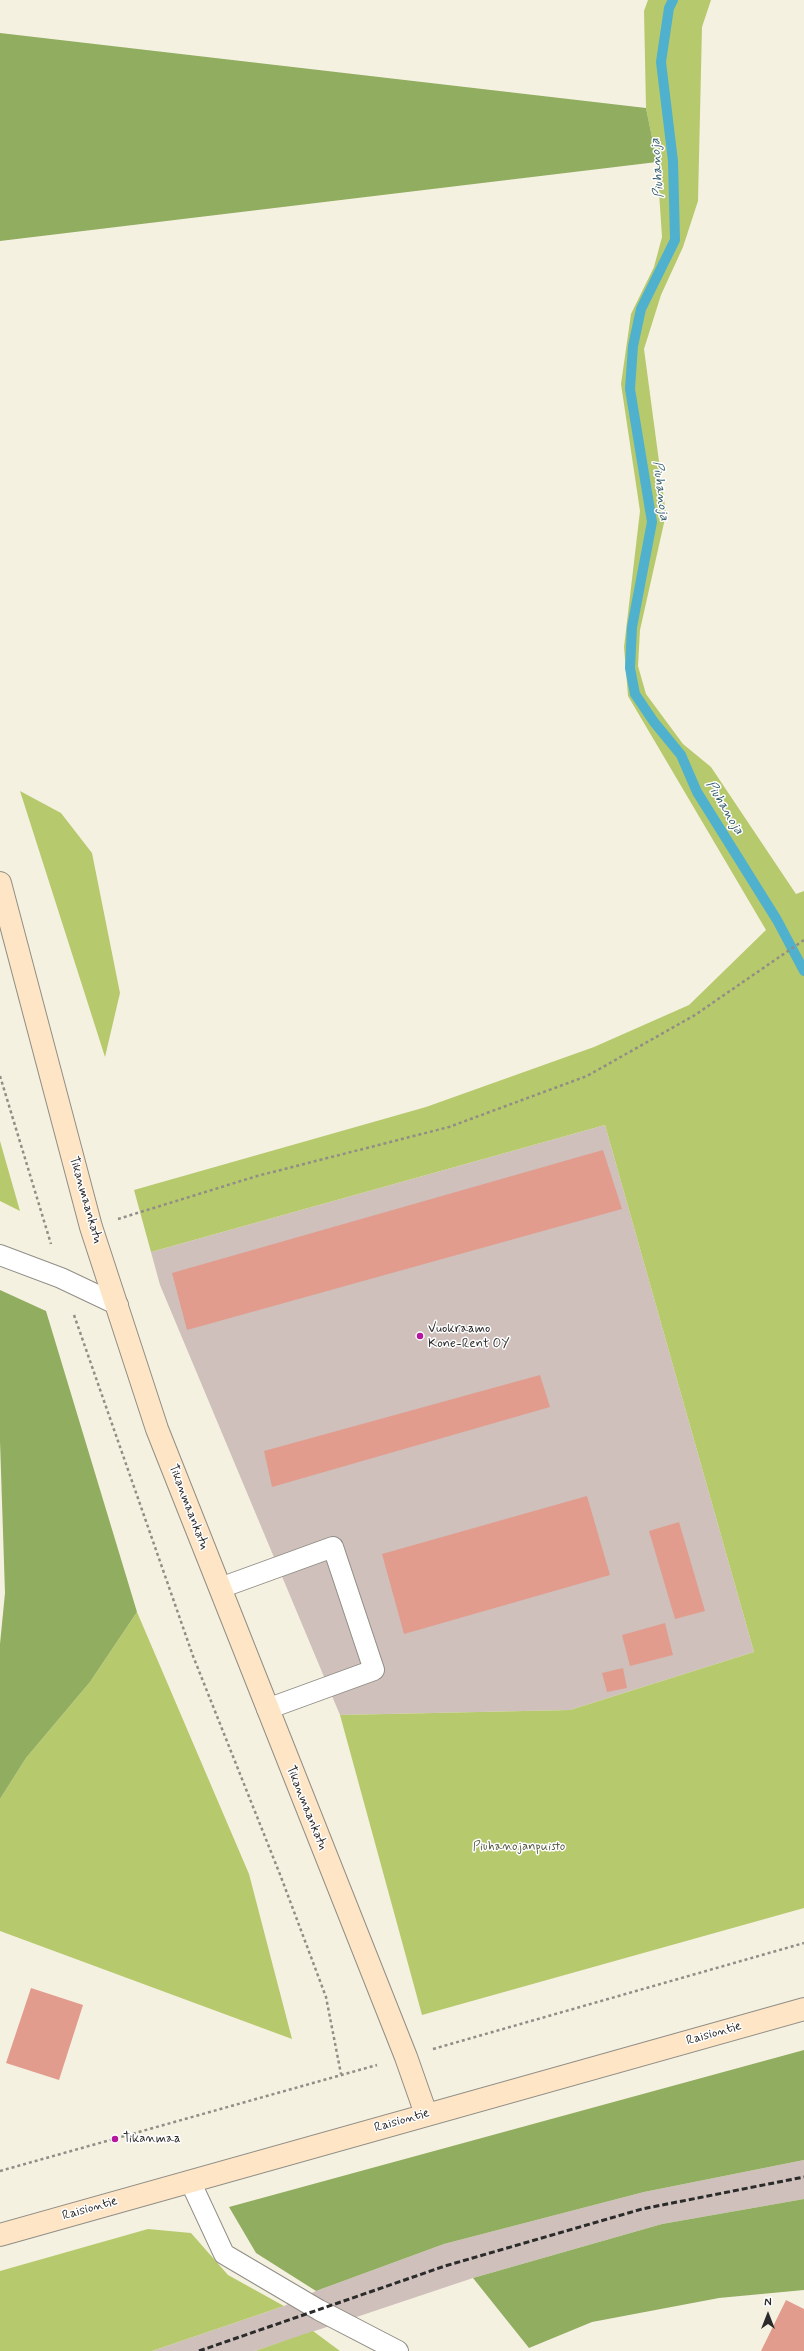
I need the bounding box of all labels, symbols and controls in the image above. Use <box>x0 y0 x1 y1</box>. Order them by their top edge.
water label: Piuhanoja <box>648 138 668 198</box>
water label: Piuhanoja <box>648 460 672 522</box>
water label: Piuhanoja <box>701 778 747 838</box>
street label: Tikanmaankatu <box>65 1155 105 1245</box>
place label: Vuokraamo Kone-Rent OY <box>428 1321 510 1352</box>
marker: Vuokraamo Kone-Rent OY <box>415 1331 425 1341</box>
street label: Tikanmaankatu <box>165 1462 211 1552</box>
street label: Tikanmaankatu <box>282 1763 330 1853</box>
park label: Piuhanojanpuisto <box>473 1839 565 1855</box>
street label: Raisiontie <box>685 2019 743 2049</box>
street label: Raisiontie <box>373 2106 431 2136</box>
place label: Tikanmaa <box>123 2131 181 2147</box>
marker: Tikanmaa <box>110 2134 120 2144</box>
street label: Raisiontie <box>61 2194 119 2224</box>
north arrow <box>748 2295 788 2335</box>
text: N <box>764 2296 772 2310</box>

